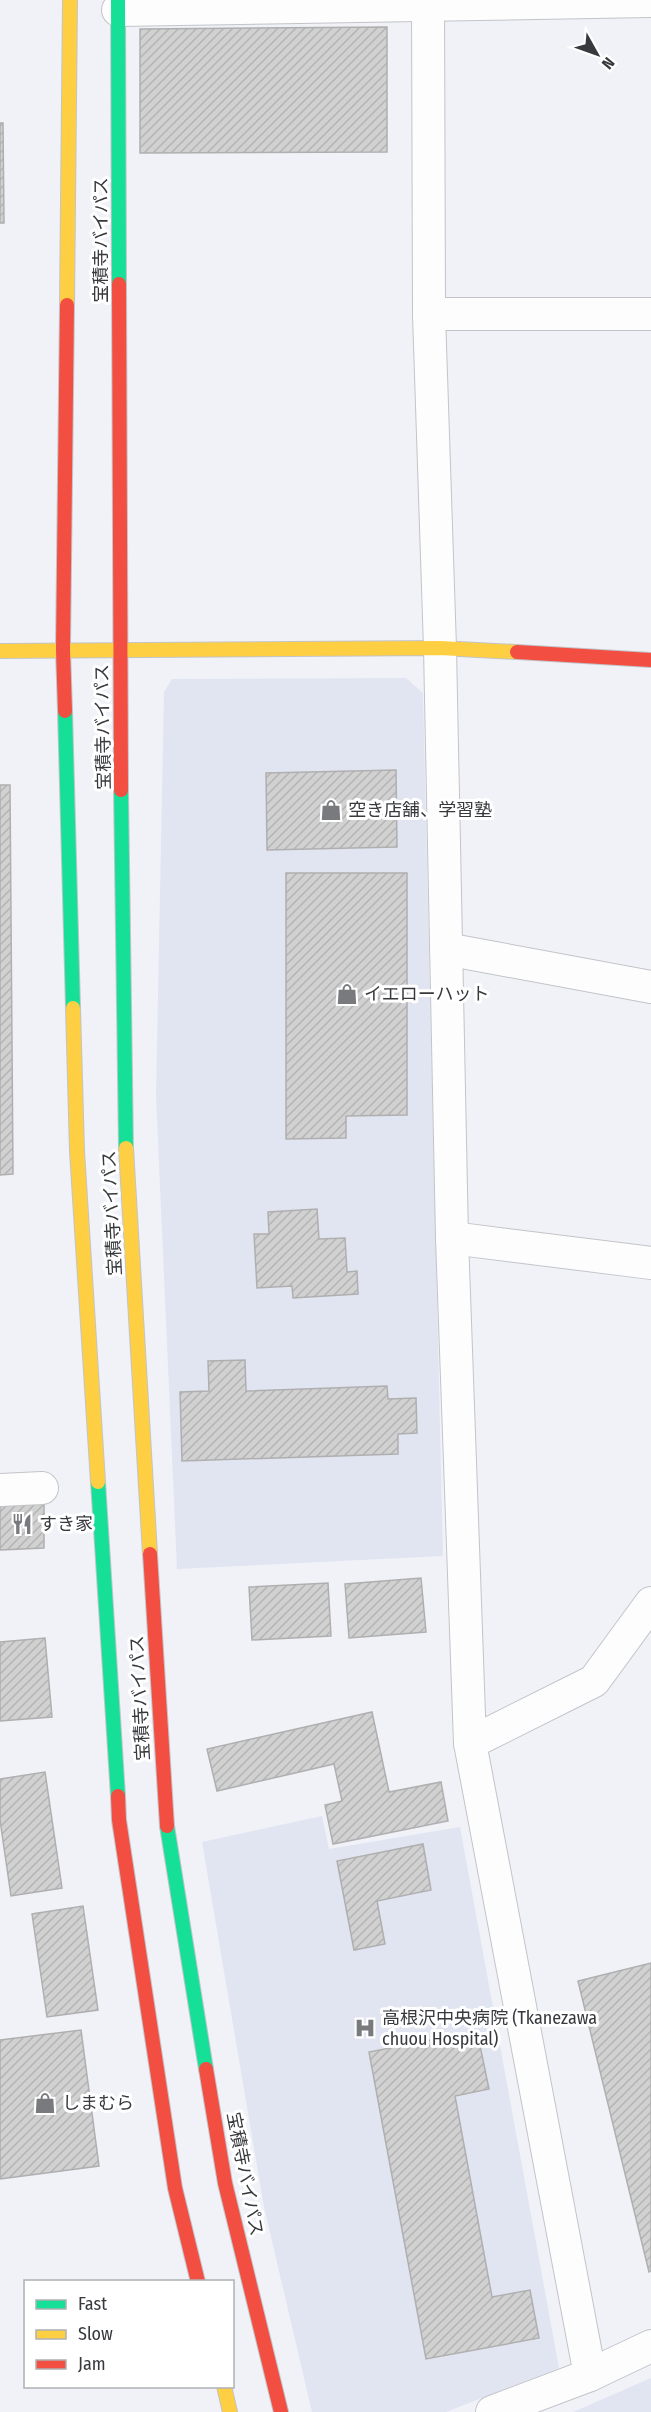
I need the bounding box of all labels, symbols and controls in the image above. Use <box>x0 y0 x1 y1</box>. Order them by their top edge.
north arrow <box>567 24 627 84</box>
text: N <box>598 54 618 73</box>
street label: 宝積寺バイパス <box>90 177 112 303</box>
street label: 宝積寺バイパス <box>91 664 115 790</box>
shop icon: 空き店舗、学習塾 <box>319 798 343 822</box>
place label: 空き店舗、学習塾 <box>348 799 492 821</box>
shop icon: イエローハット <box>335 982 359 1006</box>
place label: イエローハット <box>364 983 489 1005</box>
street label: 宝積寺バイパス <box>98 1150 126 1276</box>
restaurant icon: すき家 <box>10 1512 34 1536</box>
place label: すき家 <box>39 1513 93 1535</box>
street label: 宝積寺バイパス <box>126 1635 154 1761</box>
place label: 高根沢中央病院 (Tkanezawa chuou Hospital) <box>382 2007 597 2050</box>
hospital icon: 高根沢中央病院 (Tkanezawa chuou Hospital) <box>353 2016 377 2040</box>
shop icon: しまむら <box>33 2091 57 2115</box>
place label: しまむら <box>62 2092 134 2114</box>
street label: 宝積寺バイパス <box>222 2110 268 2238</box>
legend <box>24 2280 234 2388</box>
text: Fast <box>78 2293 107 2315</box>
text: Slow <box>78 2323 113 2345</box>
text: Jam <box>78 2353 106 2375</box>

